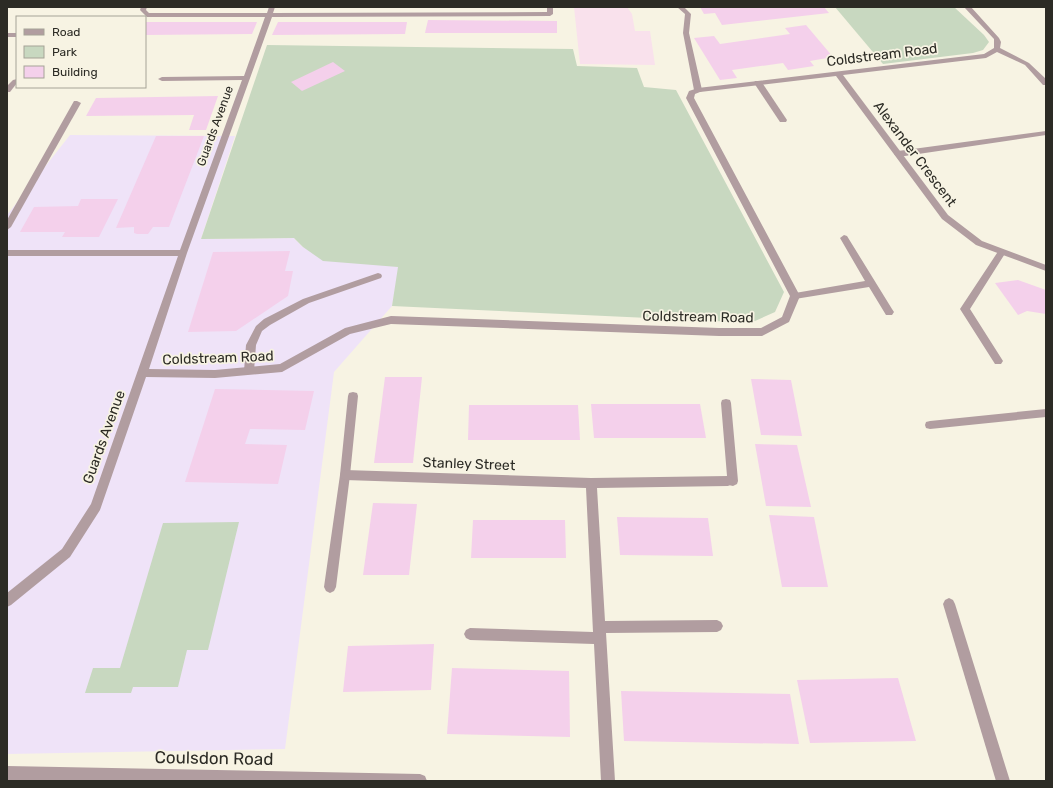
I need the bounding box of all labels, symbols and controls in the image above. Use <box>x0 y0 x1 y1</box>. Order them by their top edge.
legend <box>16 16 146 88</box>
text: Road <box>52 25 80 39</box>
street label: Coldstream Road <box>826 40 938 70</box>
text: Park <box>52 45 78 59</box>
text: Building <box>52 65 98 79</box>
street label: Guards Avenue <box>194 84 236 168</box>
street label: Alexander Crescent <box>870 98 961 211</box>
street label: Coldstream Road <box>642 308 754 326</box>
street label: Coldstream Road <box>162 348 274 368</box>
street label: Guards Avenue <box>79 388 129 486</box>
street label: Stanley Street <box>422 454 516 474</box>
street label: Coulsdon Road <box>154 747 274 769</box>

